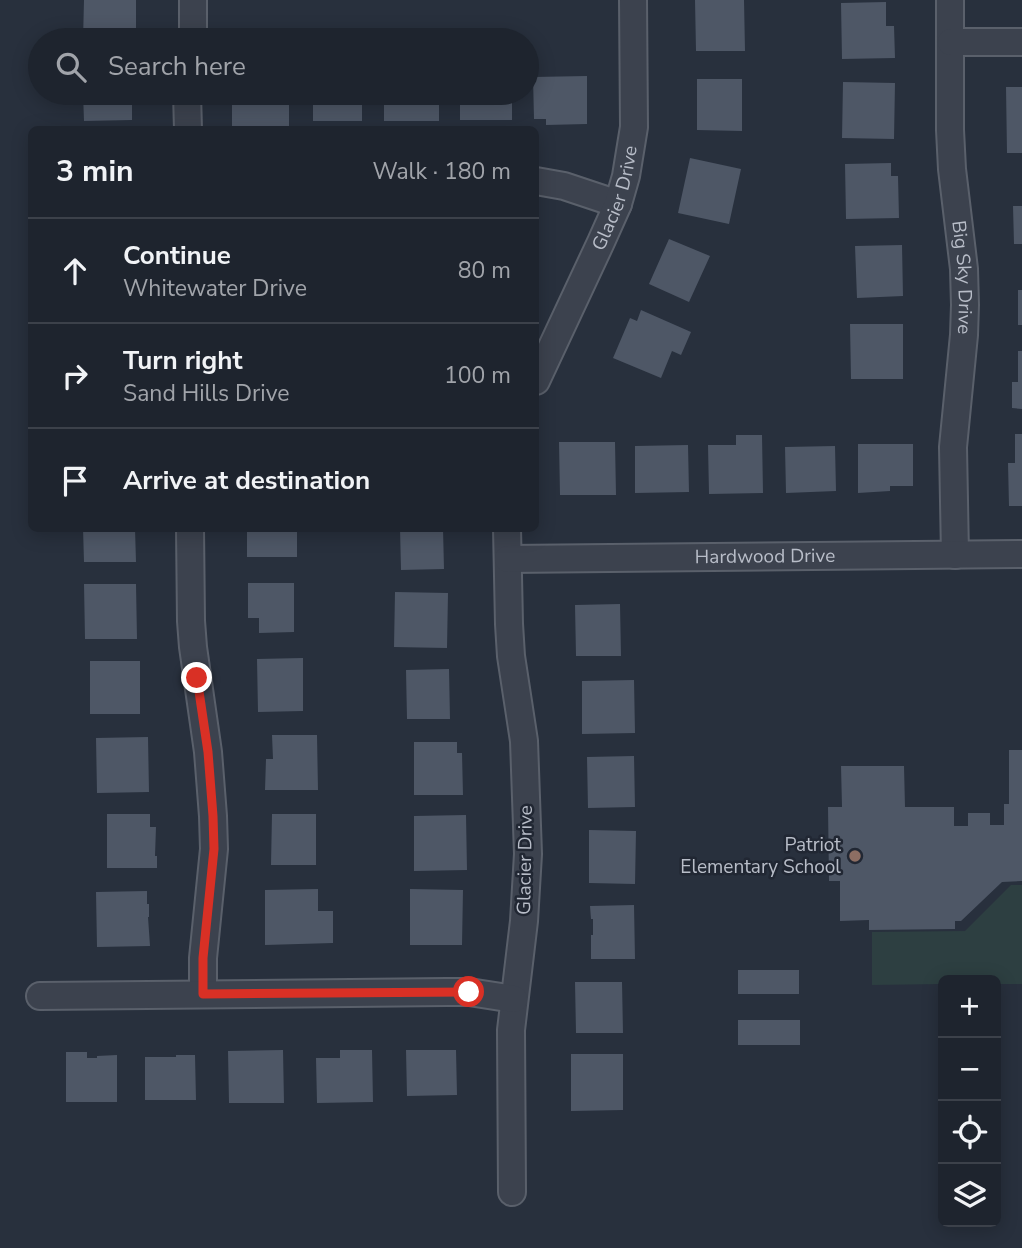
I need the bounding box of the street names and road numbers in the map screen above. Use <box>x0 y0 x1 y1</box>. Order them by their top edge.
street label: Glacier Drive <box>586 144 644 255</box>
street label: Big Sky Drive <box>945 219 978 335</box>
street label: Hardwood Drive <box>695 543 835 570</box>
street label: Glacier Drive <box>511 805 539 915</box>

